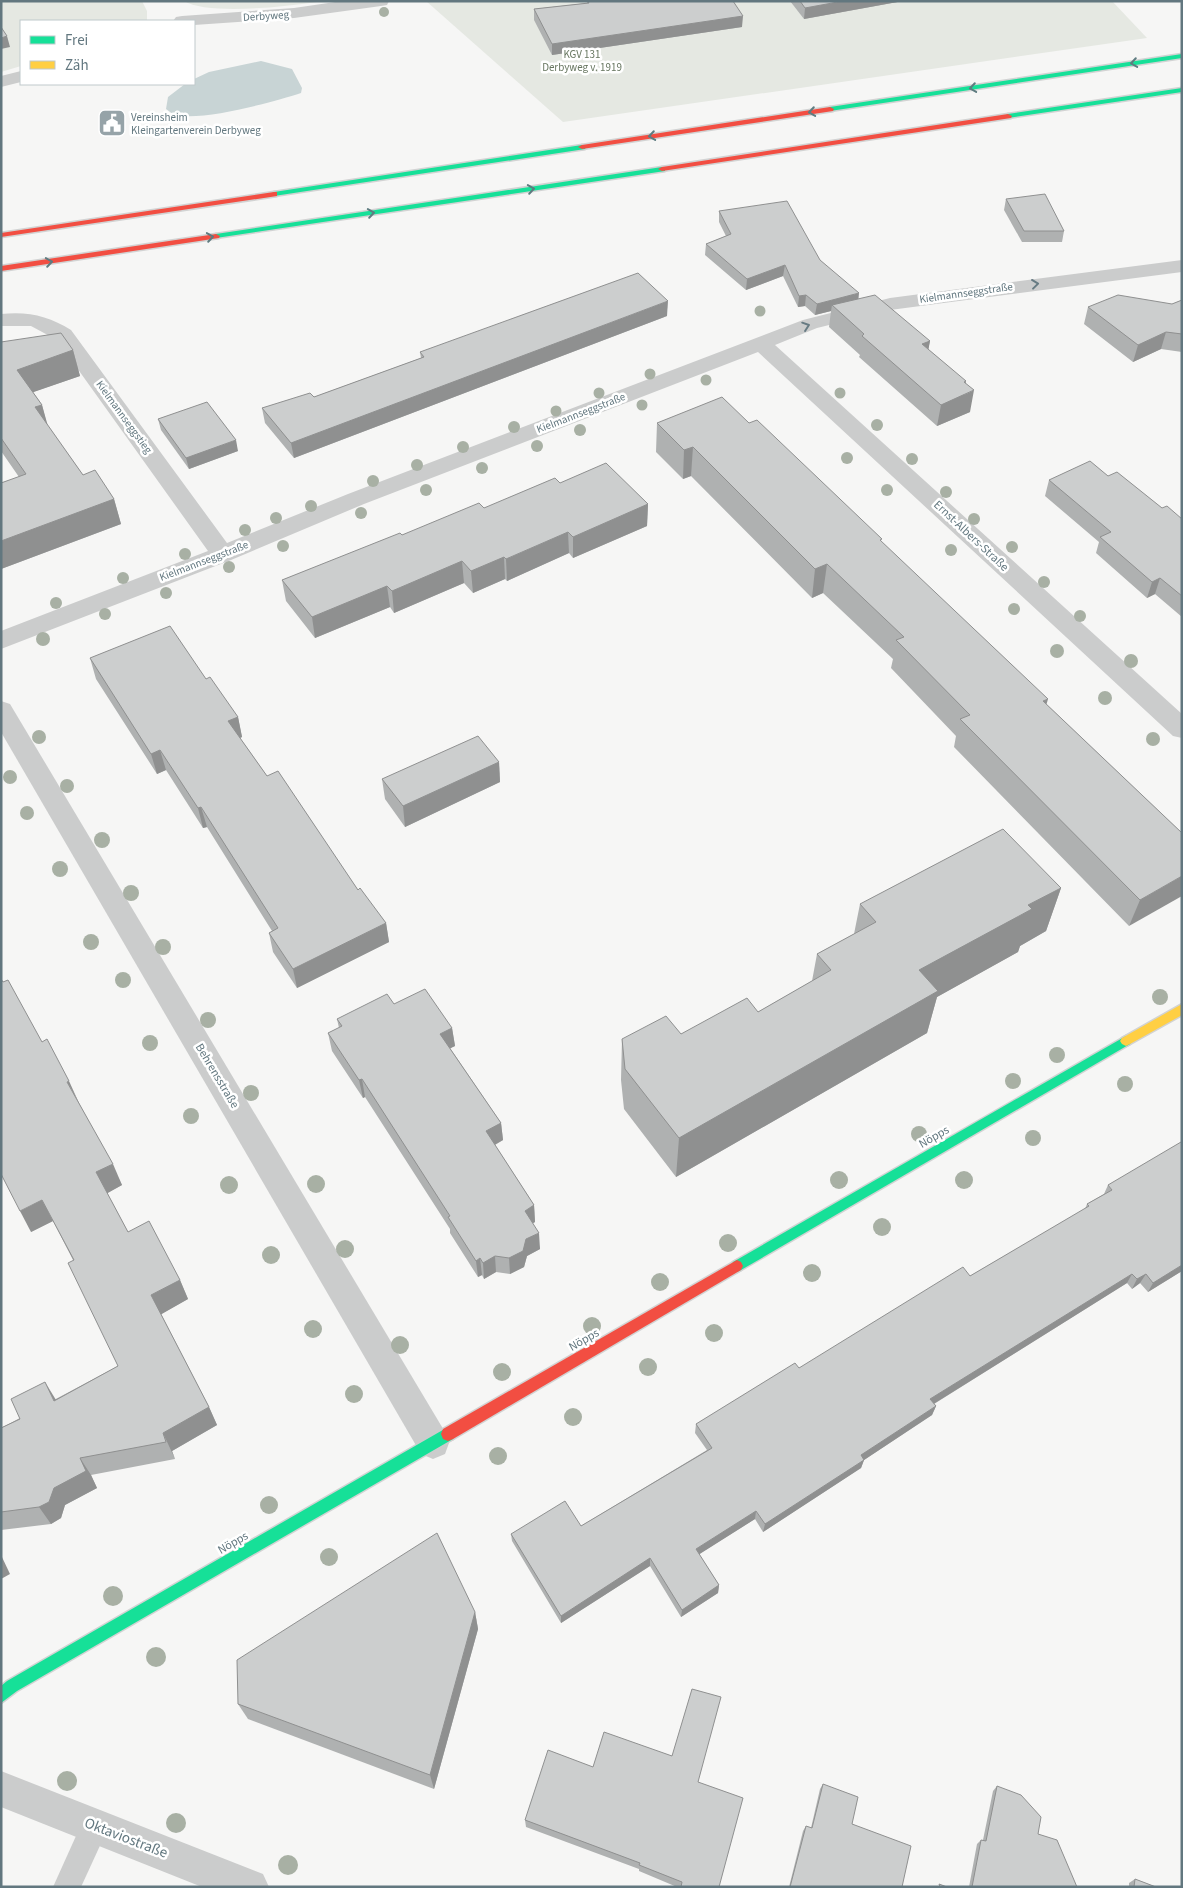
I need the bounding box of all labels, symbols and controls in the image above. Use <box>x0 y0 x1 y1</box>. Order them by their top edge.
street label: Derbyweg <box>243 7 290 25</box>
legend <box>20 20 195 85</box>
text: Frei <box>65 30 88 51</box>
park label: KGV 131 Derbyweg v. 1919 <box>542 47 622 75</box>
text: Zäh <box>65 55 89 76</box>
one-way arrow <box>1129 58 1138 68</box>
one-way arrow <box>969 82 977 92</box>
one-way arrow <box>808 106 816 117</box>
public building icon: Vereinsheim Kleingartenverein Derbyweg <box>97 108 127 138</box>
place label: Vereinsheim Kleingartenverein Derbyweg <box>131 110 261 138</box>
one-way arrow <box>647 131 656 141</box>
one-way arrow <box>527 184 536 194</box>
one-way arrow <box>367 208 375 219</box>
one-way arrow <box>206 233 214 243</box>
one-way arrow <box>46 257 54 268</box>
street label: Kielmannseggstraße <box>918 279 1014 307</box>
one-way arrow <box>1031 279 1039 290</box>
one-way arrow <box>802 322 810 332</box>
street label: Kielmannseggstieg <box>92 377 156 457</box>
street label: Kielmannseggstraße <box>534 389 628 437</box>
street label: Ernst-Albers-Straße <box>930 497 1012 575</box>
street label: Kielmannseggstraße <box>157 537 251 585</box>
street label: Behrensstraße <box>191 1040 243 1112</box>
street label: Nöpps <box>916 1121 952 1153</box>
street label: Nöpps <box>566 1324 602 1356</box>
street label: Nöpps <box>215 1527 251 1559</box>
street label: Oktaviostraße <box>81 1812 171 1864</box>

